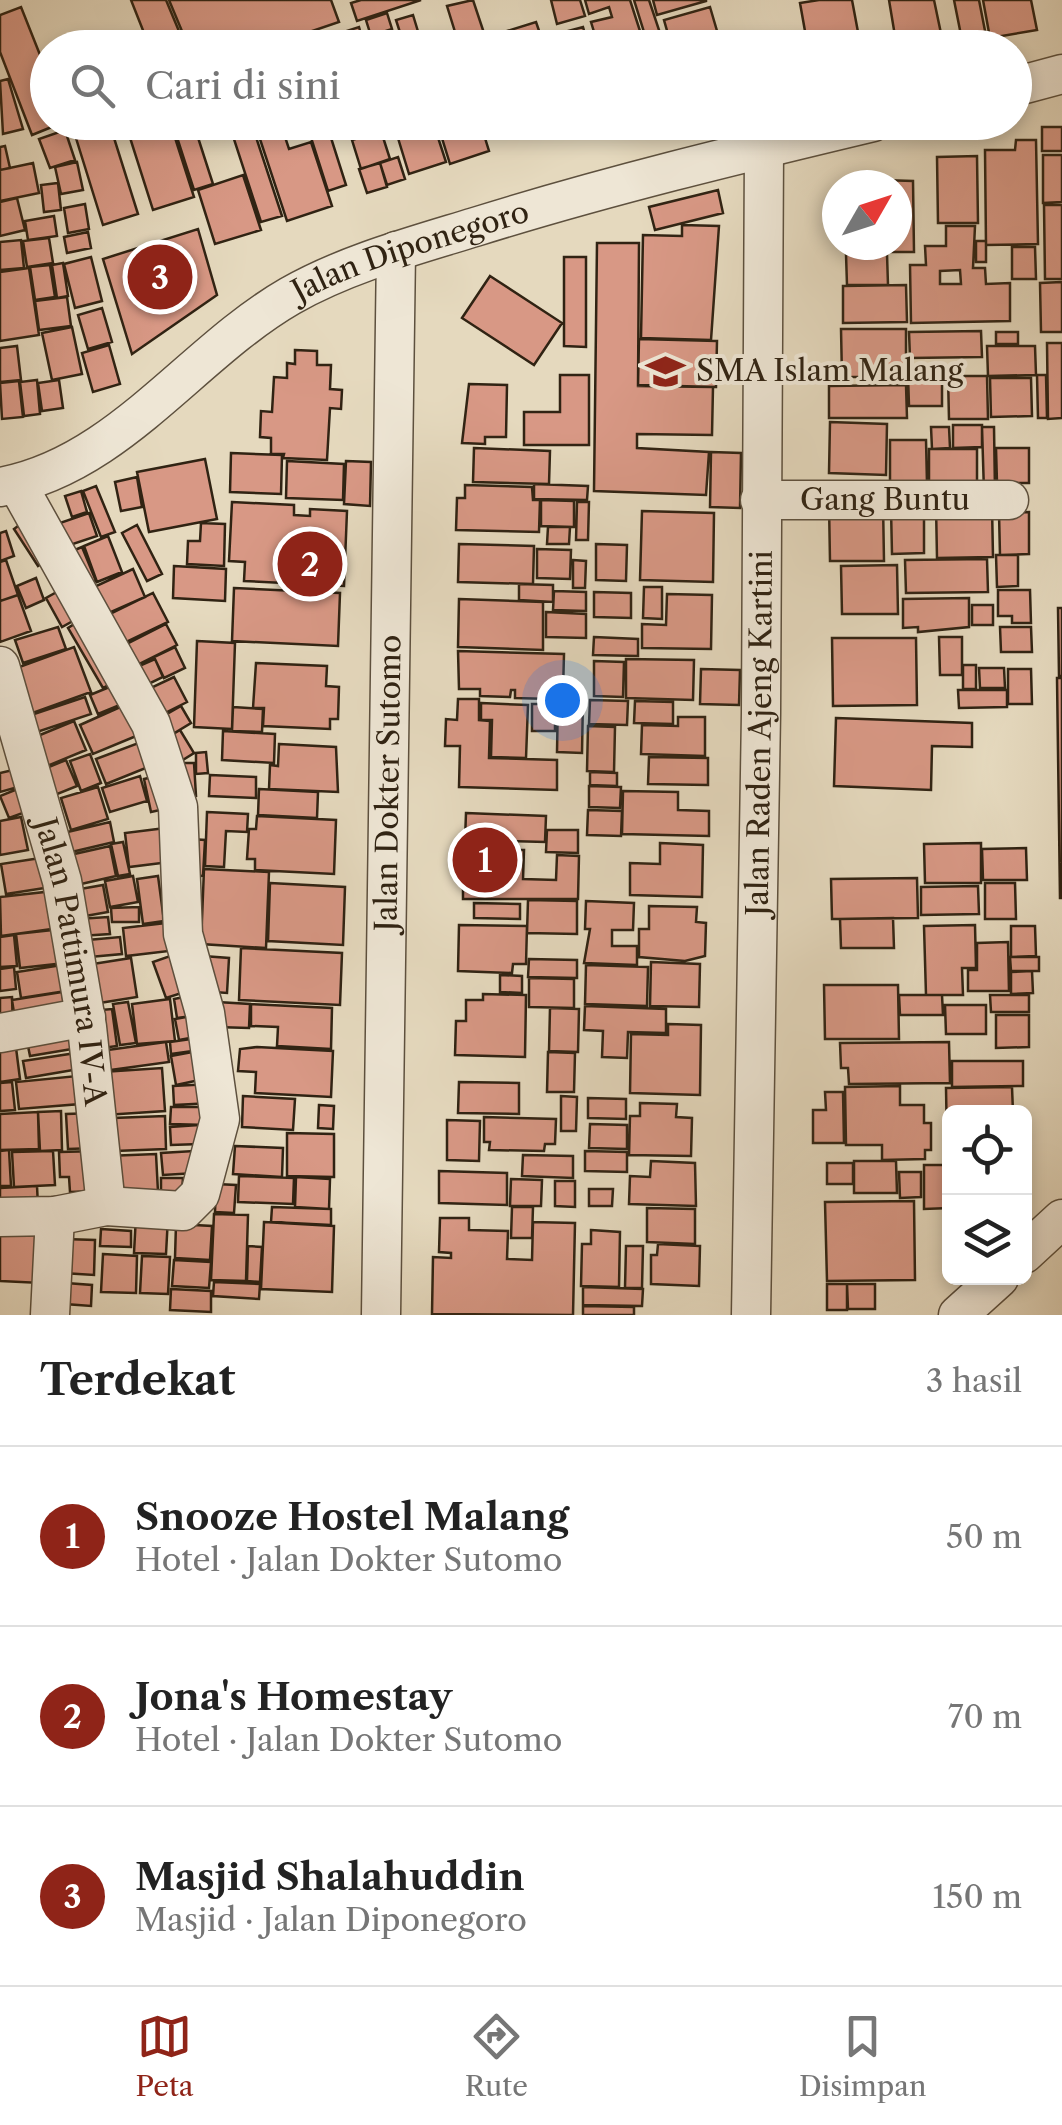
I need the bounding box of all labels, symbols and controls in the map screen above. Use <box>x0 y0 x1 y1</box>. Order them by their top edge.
search box <box>30 30 1032 140</box>
icon: search <box>65 58 120 113</box>
text: Cari di sini <box>145 62 340 109</box>
north arrow <box>822 170 912 260</box>
street label: Jalan Diponegoro <box>282 193 533 311</box>
pin: 3 <box>128 240 192 314</box>
school or university icon: SMA Islam Malang <box>645 350 687 392</box>
place label: SMA Islam Malang <box>696 352 964 389</box>
street label: Gang Buntu <box>800 481 970 518</box>
pin: 2 <box>278 526 342 602</box>
street label: Jalan Raden Ajeng Kartini <box>739 550 780 920</box>
street label: Jalan Dokter Sutomo <box>367 634 409 936</box>
your location <box>537 675 588 726</box>
street label: Jalan Pattimura IV-A <box>26 810 114 1108</box>
pin: 1 <box>452 822 518 898</box>
map controls <box>942 1105 1032 1285</box>
button: locate <box>942 1105 1032 1195</box>
button: layers <box>942 1195 1032 1285</box>
text: Terdekat <box>40 1354 235 1406</box>
text: 3 hasil <box>926 1361 1022 1400</box>
text: Snooze Hostel Malang <box>135 1493 569 1540</box>
text: 1 <box>65 1517 80 1556</box>
text: 50 m <box>946 1517 1022 1556</box>
text: Hotel · Jalan Dokter Sutomo <box>135 1540 562 1579</box>
text: Jona's Homestay <box>135 1673 452 1720</box>
text: 2 <box>63 1697 82 1736</box>
text: 70 m <box>948 1697 1022 1736</box>
text: Hotel · Jalan Dokter Sutomo <box>135 1720 562 1759</box>
text: Masjid Shalahuddin <box>135 1853 525 1900</box>
text: 3 <box>63 1877 82 1916</box>
text: 150 m <box>933 1877 1022 1916</box>
text: Masjid · Jalan Diponegoro <box>135 1900 527 1939</box>
tab: Peta <box>136 2009 194 2103</box>
tab: Rute <box>465 2009 528 2103</box>
tab: Disimpan <box>799 2009 927 2103</box>

